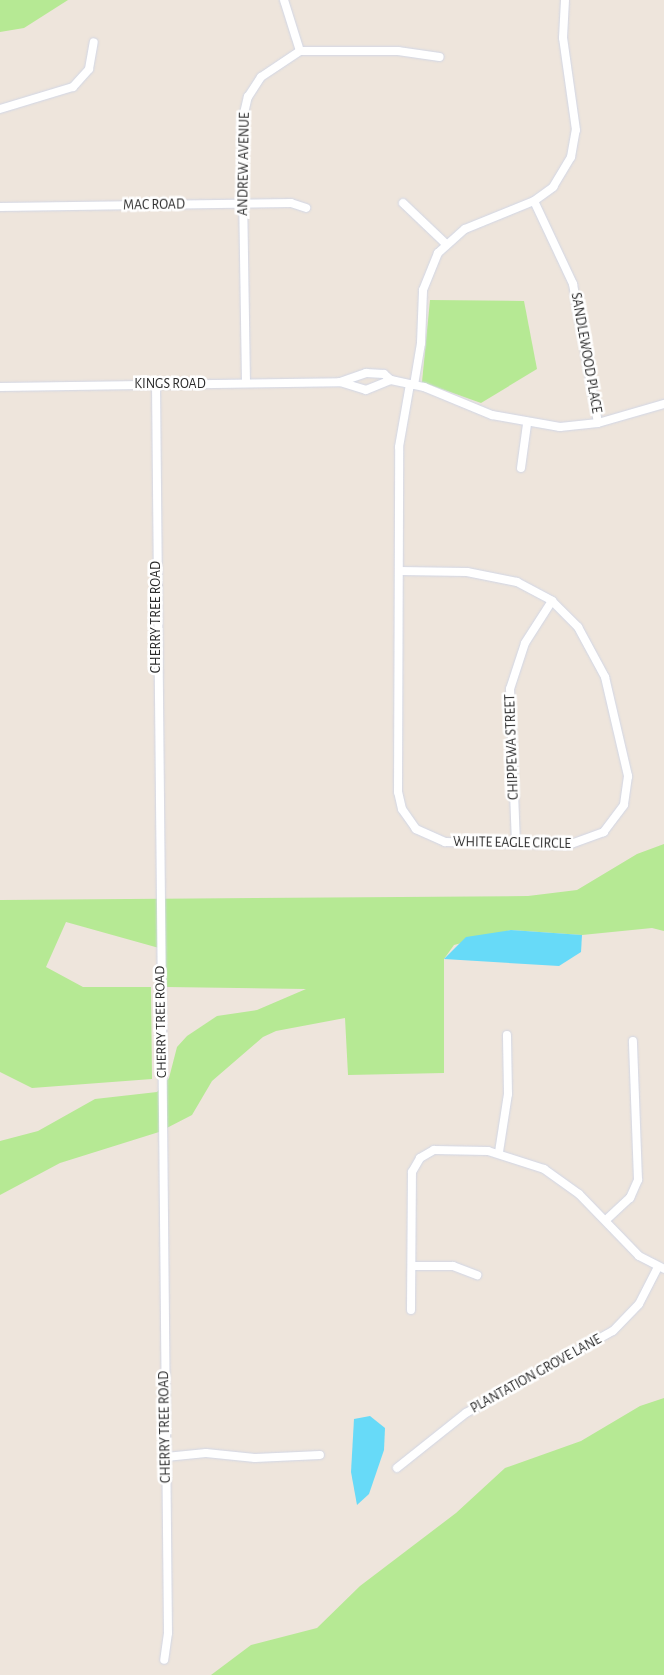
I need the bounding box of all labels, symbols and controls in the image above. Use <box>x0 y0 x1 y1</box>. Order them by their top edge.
street label: ANDREW AVENUE <box>235 112 253 216</box>
street label: MAC ROAD <box>123 196 185 214</box>
street label: SANDLEWOOD PLACE <box>567 291 605 415</box>
street label: KINGS ROAD <box>134 376 206 392</box>
street label: CHERRY TREE ROAD <box>148 561 164 673</box>
street label: CHIPPEWA STREET <box>502 694 522 800</box>
street label: WHITE EAGLE CIRCLE <box>453 834 571 852</box>
street label: CHERRY TREE ROAD <box>152 966 170 1078</box>
street label: PLANTATION GROVE LANE <box>468 1331 604 1417</box>
street label: CHERRY TREE ROAD <box>156 1371 174 1483</box>

